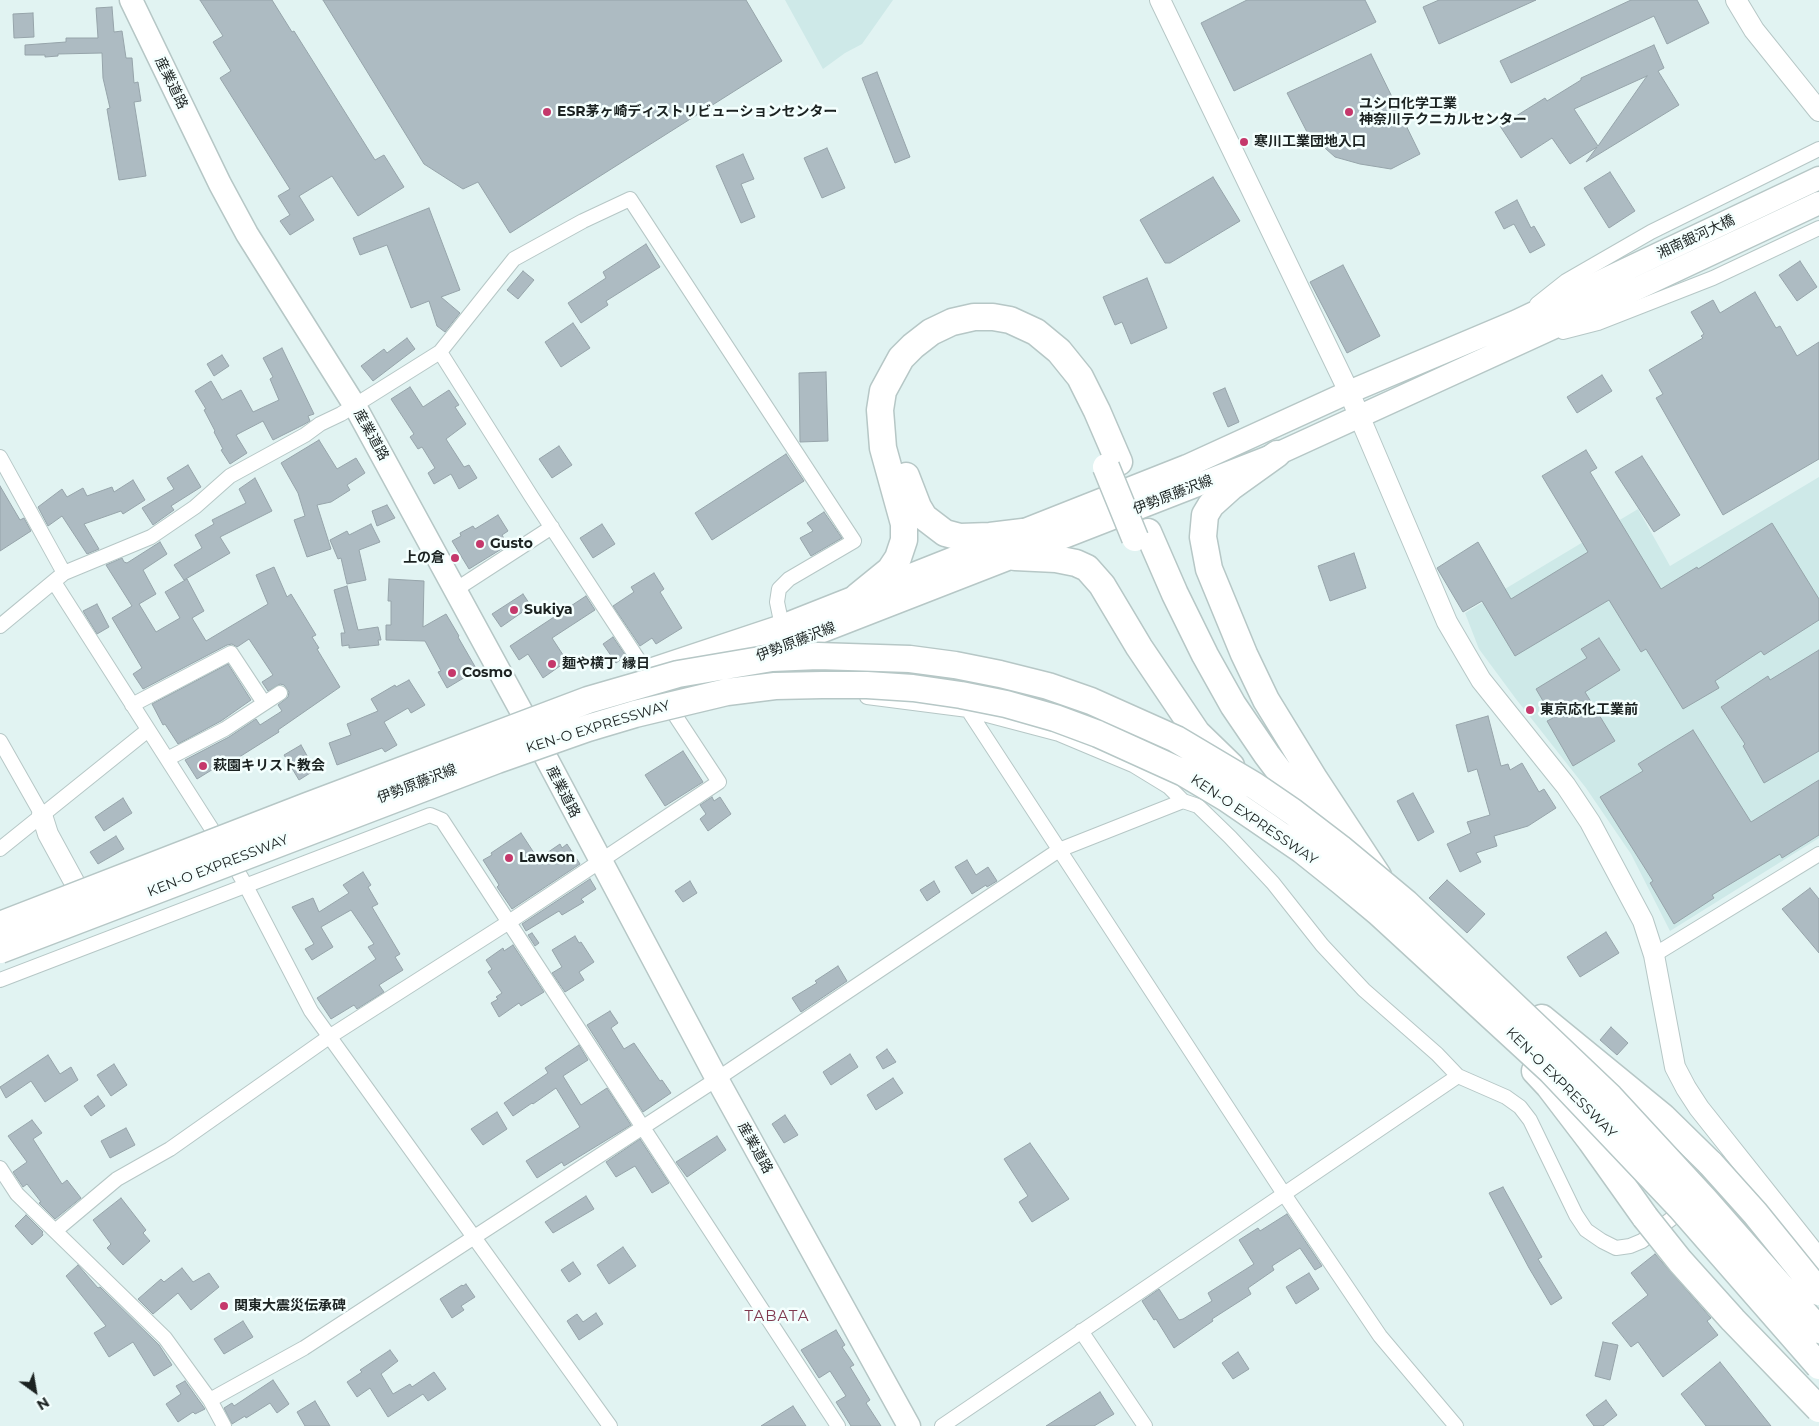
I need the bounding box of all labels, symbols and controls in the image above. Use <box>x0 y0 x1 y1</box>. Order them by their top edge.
street label: 産業道路 <box>151 54 191 112</box>
place label: ユシロ化学工業 神奈川テクニカルセンター <box>1359 96 1527 128</box>
place label: ESR茅ヶ崎ディストリビューションセンター <box>557 104 838 120</box>
marker: ESR茅ヶ崎ディストリビューションセンター <box>541 106 553 118</box>
marker: ユシロ化学工業 神奈川テクニカルセンター <box>1343 106 1355 118</box>
place label: 寒川工業団地入口 <box>1254 134 1366 150</box>
marker: 寒川工業団地入口 <box>1238 136 1250 148</box>
street label: 湘南銀河大橋 <box>1654 212 1738 262</box>
street label: 産業道路 <box>350 406 392 464</box>
street label: 伊勢原藤沢線 <box>1131 472 1215 518</box>
place label: Gusto <box>490 536 533 552</box>
marker: Gusto <box>474 538 486 550</box>
place label: 上の倉 <box>403 550 445 566</box>
marker: 上の倉 <box>449 552 461 564</box>
place label: Sukiya <box>524 602 573 618</box>
marker: Sukiya <box>508 604 520 616</box>
street label: 伊勢原藤沢線 <box>754 619 838 665</box>
place label: 麺や横丁 縁日 <box>562 656 650 672</box>
marker: 麺や横丁 縁日 <box>546 658 558 670</box>
place label: Cosmo <box>462 665 512 681</box>
marker: Cosmo <box>446 667 458 679</box>
street label: KEN-O EXPRESSWAY <box>524 697 672 757</box>
place label: 東京応化工業前 <box>1540 702 1638 718</box>
marker: 東京応化工業前 <box>1524 704 1536 716</box>
place label: 萩園キリスト教会 <box>213 758 325 774</box>
marker: 萩園キリスト教会 <box>197 760 209 772</box>
street label: 伊勢原藤沢線 <box>375 761 459 807</box>
street label: 産業道路 <box>543 763 583 821</box>
street label: KEN-O EXPRESSWAY <box>1187 771 1321 869</box>
street label: KEN-O EXPRESSWAY <box>145 831 291 901</box>
place label: Lawson <box>519 850 575 866</box>
marker: Lawson <box>503 852 515 864</box>
street label: KEN-O EXPRESSWAY <box>1502 1024 1620 1142</box>
street label: 産業道路 <box>734 1119 776 1177</box>
place label: 関東大震災伝承碑 <box>234 1298 346 1314</box>
marker: 関東大震災伝承碑 <box>218 1300 230 1312</box>
district label: TABATA <box>744 1308 810 1326</box>
north arrow <box>10 1366 60 1416</box>
text: N <box>33 1393 53 1414</box>

